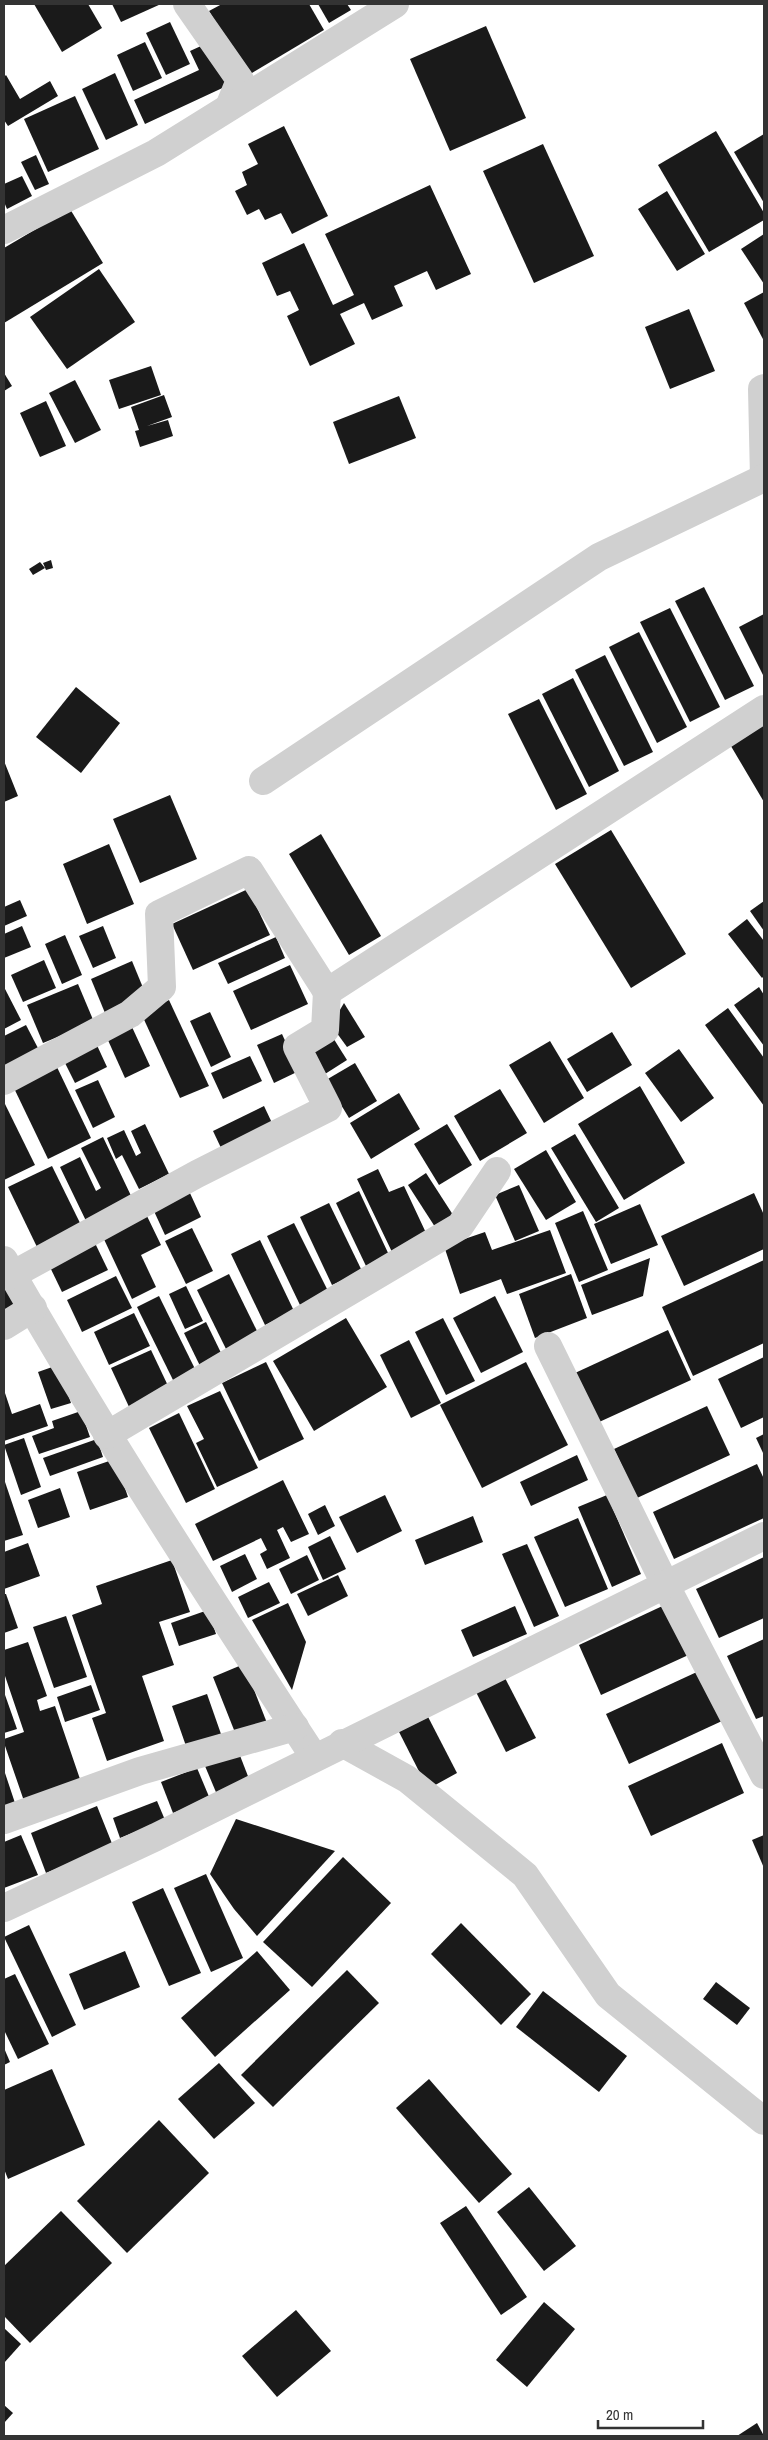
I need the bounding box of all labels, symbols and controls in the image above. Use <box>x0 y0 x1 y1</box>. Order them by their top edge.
scale bar <box>598 2398 703 2430</box>
text: 20 m <box>606 2404 633 2425</box>

